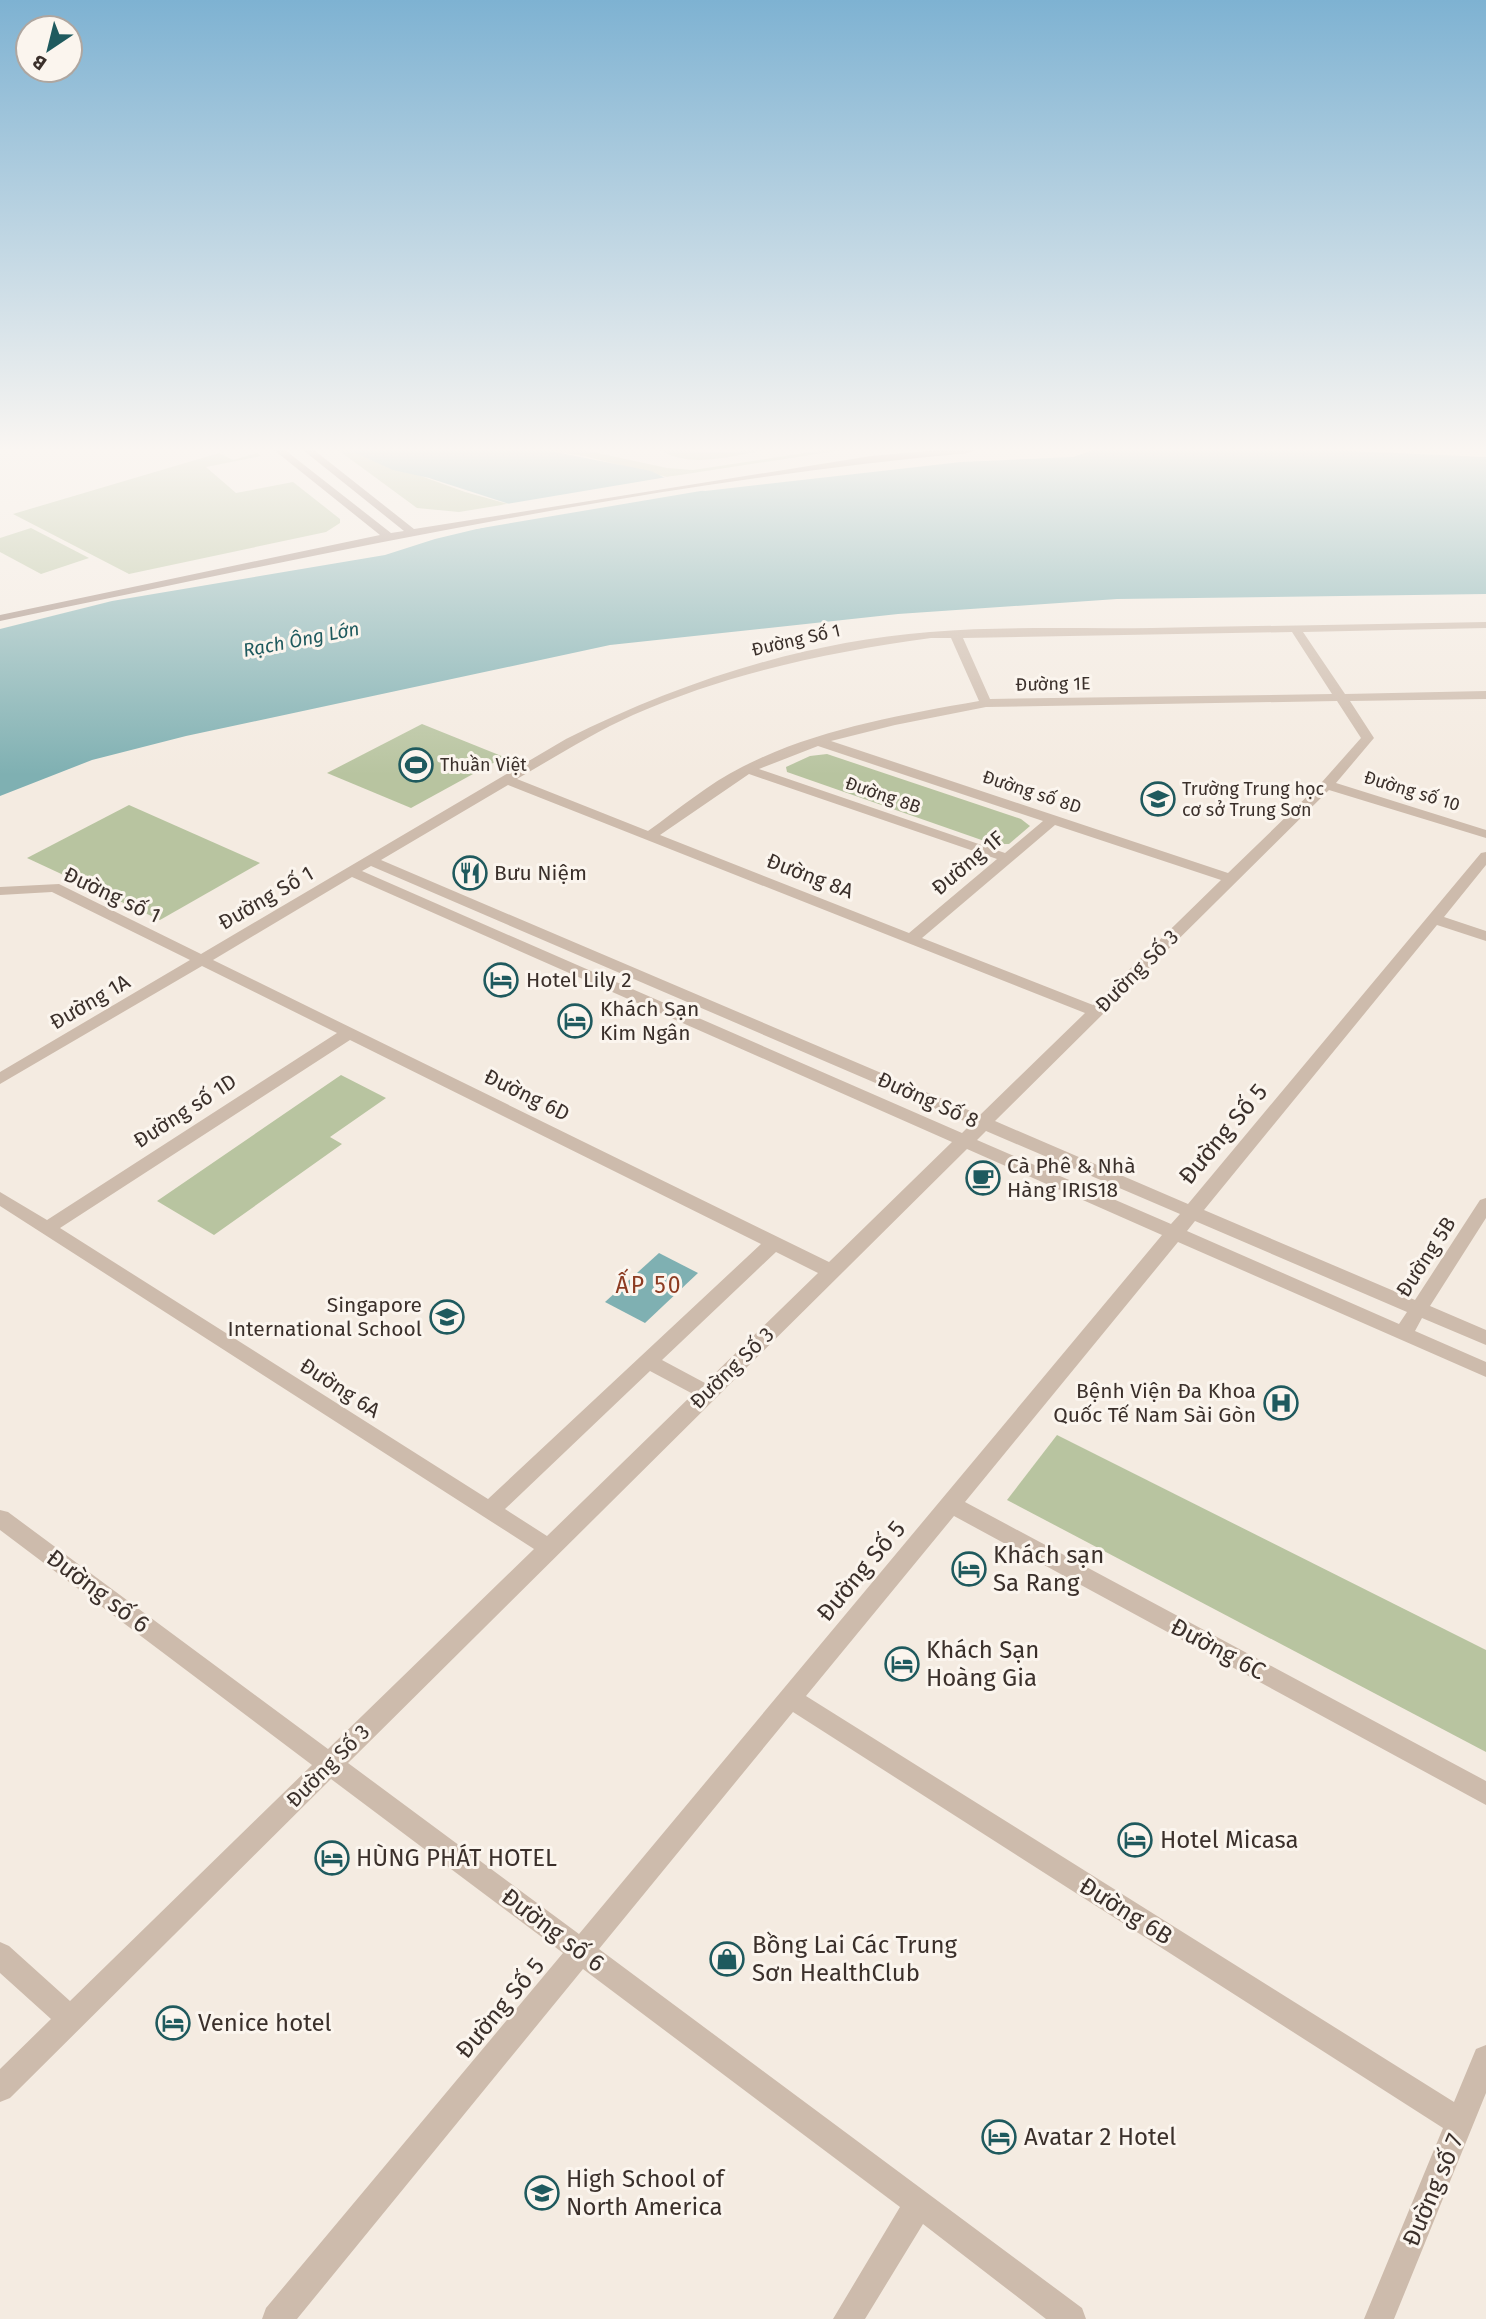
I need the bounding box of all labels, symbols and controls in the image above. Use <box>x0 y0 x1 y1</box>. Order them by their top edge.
north arrow <box>14 14 84 84</box>
text: B <box>28 50 51 75</box>
water label: Rạch Ông Lớn <box>241 617 361 662</box>
street label: Đường Số 1 <box>749 619 843 661</box>
street label: Đường 1E <box>1015 672 1091 696</box>
sports icon: Thuần Việt <box>397 746 435 784</box>
place label: Thuần Việt <box>440 754 527 776</box>
street label: Đường số 8D <box>980 766 1084 818</box>
street label: Đường số 10 <box>1361 766 1463 816</box>
street label: Đường 8B <box>842 772 924 818</box>
place label: Trường Trung học cơ sở Trung Sơn <box>1182 778 1324 821</box>
school or university icon: Trường Trung học cơ sở Trung Sơn <box>1139 780 1177 818</box>
street label: Đường 1F <box>926 825 1010 901</box>
street label: Đường 8A <box>763 848 857 904</box>
restaurant icon: Bưu Niệm <box>451 854 489 892</box>
street label: Đường Số 1 <box>214 860 318 936</box>
place label: Bưu Niệm <box>494 860 587 886</box>
street label: Đường số 1 <box>59 861 165 929</box>
street label: Đường Số 3 <box>1090 924 1184 1018</box>
hotel icon: Hotel Lily 2 <box>482 961 520 999</box>
place label: Hotel Lily 2 <box>526 967 632 993</box>
street label: Đường 1A <box>45 969 135 1035</box>
place label: Khách Sạn Kim Ngân <box>600 996 699 1046</box>
hotel icon: Khách Sạn Kim Ngân <box>556 1002 594 1040</box>
street label: Đường 6D <box>480 1063 574 1127</box>
street label: Đường Số 8 <box>873 1066 983 1134</box>
street label: Đường số 1D <box>129 1068 241 1154</box>
street label: Đường Số 5 <box>1173 1078 1273 1190</box>
place label: Cà Phê & Nhà Hàng IRIS18 <box>1007 1153 1136 1203</box>
cafe icon: Cà Phê & Nhà Hàng IRIS18 <box>964 1159 1002 1197</box>
street label: Đường 5B <box>1390 1212 1462 1302</box>
district label: ẤP 50 <box>616 1268 683 1299</box>
place label: Singapore International School <box>227 1292 422 1342</box>
school or university icon: Singapore International School <box>428 1298 466 1336</box>
street label: Đường Số 3 <box>684 1321 780 1415</box>
street label: Đường 6A <box>295 1352 385 1424</box>
place label: Bệnh Viện Đa Khoa Quốc Tế Nam Sài Gòn <box>1053 1378 1256 1428</box>
hospital icon: Bệnh Viện Đa Khoa Quốc Tế Nam Sài Gòn <box>1262 1384 1300 1422</box>
street label: Đường Số 5 <box>811 1515 911 1627</box>
place label: Khách sạn Sa Rang <box>993 1541 1104 1597</box>
street label: Đường số 6 <box>41 1543 155 1639</box>
hotel icon: Khách sạn Sa Rang <box>950 1550 988 1588</box>
street label: Đường 6C <box>1166 1612 1270 1686</box>
place label: Khách Sạn Hoàng Gia <box>926 1636 1039 1692</box>
hotel icon: Khách Sạn Hoàng Gia <box>883 1645 921 1683</box>
street label: Đường Số 3 <box>281 1719 375 1813</box>
hotel icon: Hotel Micasa <box>1116 1821 1154 1859</box>
place label: Hotel Micasa <box>1160 1826 1299 1854</box>
hotel icon: HÙNG PHÁT HOTEL <box>313 1839 351 1877</box>
place label: HÙNG PHÁT HOTEL <box>356 1843 557 1872</box>
street label: Đường 6B <box>1074 1872 1178 1950</box>
street label: Đường số 6 <box>496 1882 610 1978</box>
place label: Bồng Lai Các Trung Sơn HealthClub <box>752 1931 957 1987</box>
shop icon: Bồng Lai Các Trung Sơn HealthClub <box>708 1940 746 1978</box>
street label: Đường Số 5 <box>450 1952 550 2064</box>
hotel icon: Venice hotel <box>154 2004 192 2042</box>
place label: Venice hotel <box>198 2009 332 2037</box>
hotel icon: Avatar 2 Hotel <box>980 2118 1018 2156</box>
place label: Avatar 2 Hotel <box>1024 2123 1176 2151</box>
street label: Đường số 7 <box>1397 2130 1469 2250</box>
place label: High School of North America <box>566 2165 726 2221</box>
school or university icon: High School of North America <box>523 2174 561 2212</box>

